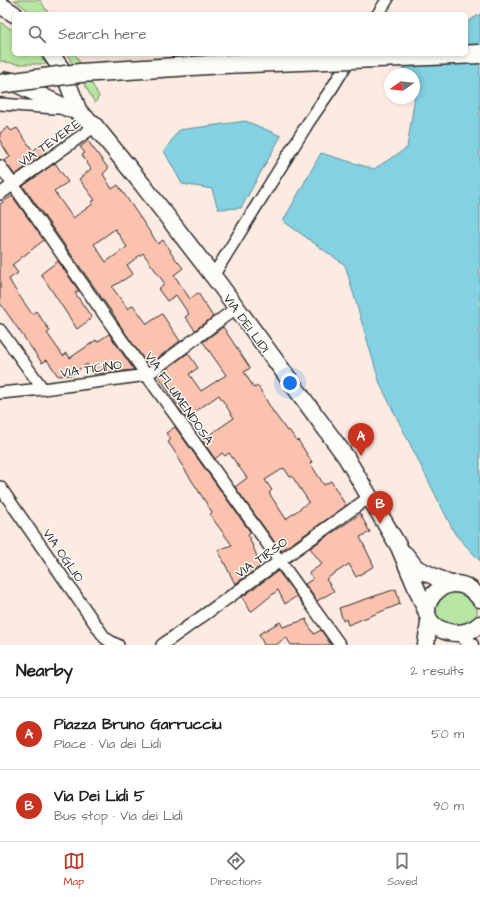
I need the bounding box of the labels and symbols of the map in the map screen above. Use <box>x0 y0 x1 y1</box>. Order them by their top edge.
north arrow <box>384 68 420 104</box>
street label: VIA TEVERE <box>15 115 85 171</box>
street label: VIA DEI LIDI <box>219 291 274 357</box>
street label: VIA FLUMENDOSA <box>140 349 218 449</box>
street label: VIA TICINO <box>59 356 123 382</box>
your location <box>280 373 300 393</box>
pin: A <box>348 423 374 456</box>
pin: B <box>367 491 393 524</box>
street label: VIA OGLIO <box>38 525 88 586</box>
street label: VIA TIRSO <box>232 533 292 582</box>

